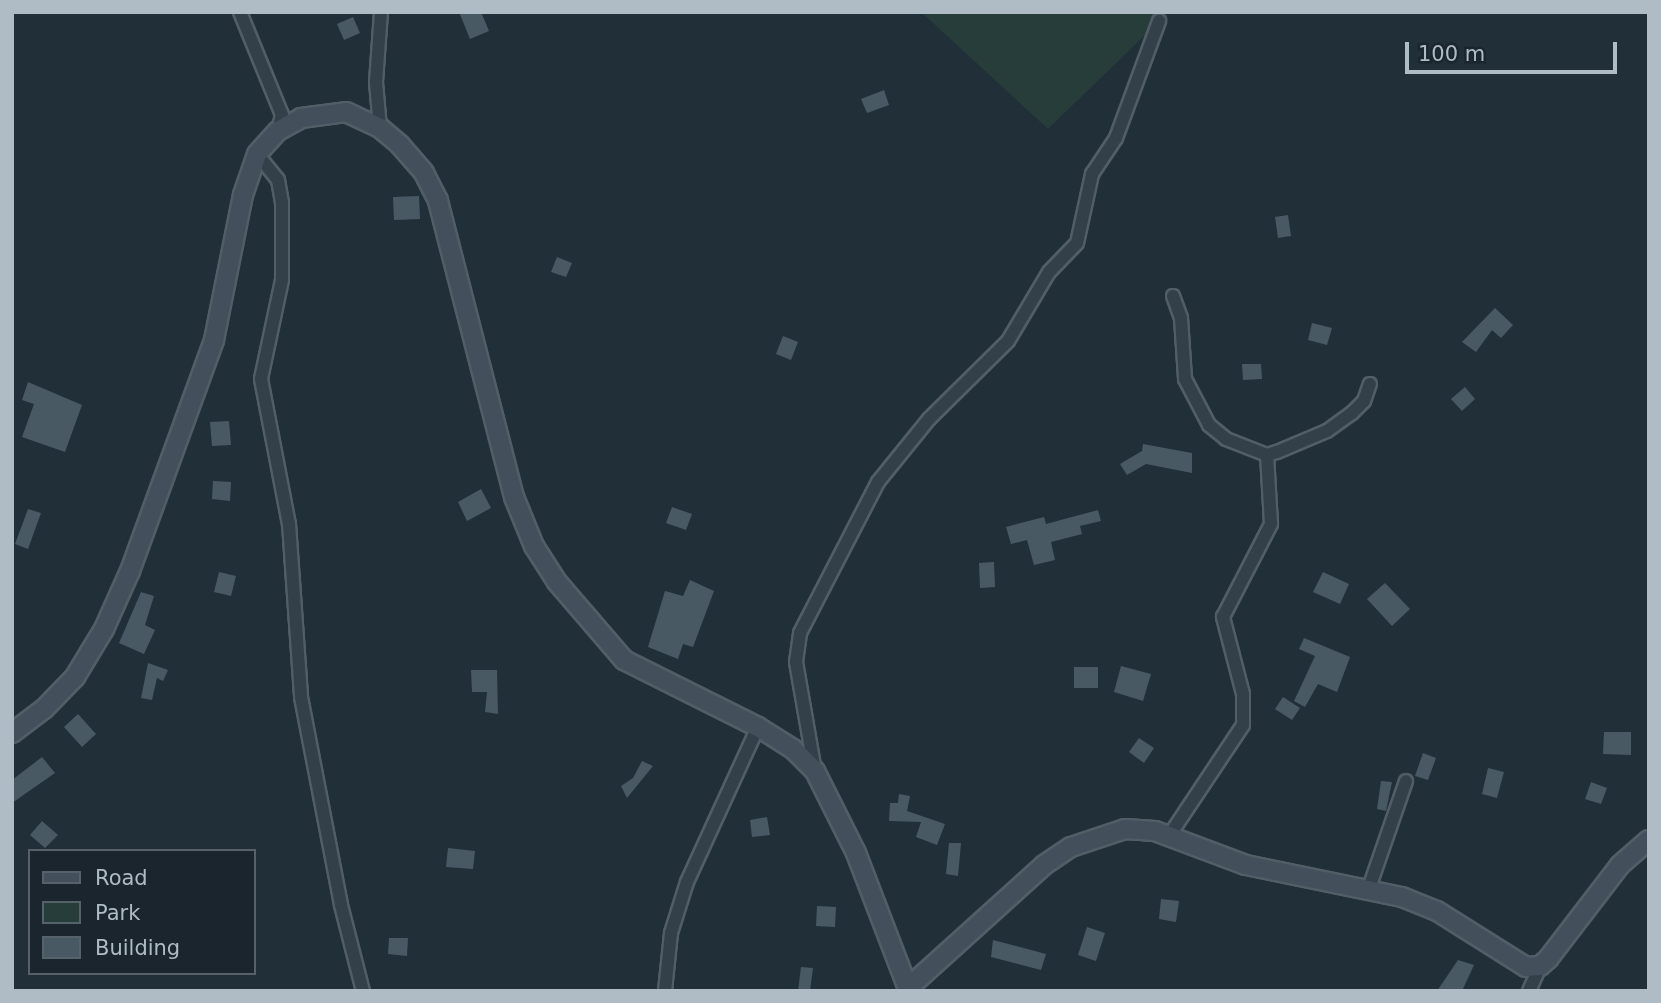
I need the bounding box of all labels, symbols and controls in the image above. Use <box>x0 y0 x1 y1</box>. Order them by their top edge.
scale bar <box>1409 28 1621 72</box>
text: 100 m <box>1418 42 1485 66</box>
legend <box>28 849 256 975</box>
text: Road <box>95 866 148 890</box>
text: Park <box>95 901 140 925</box>
text: Building <box>95 936 180 960</box>

